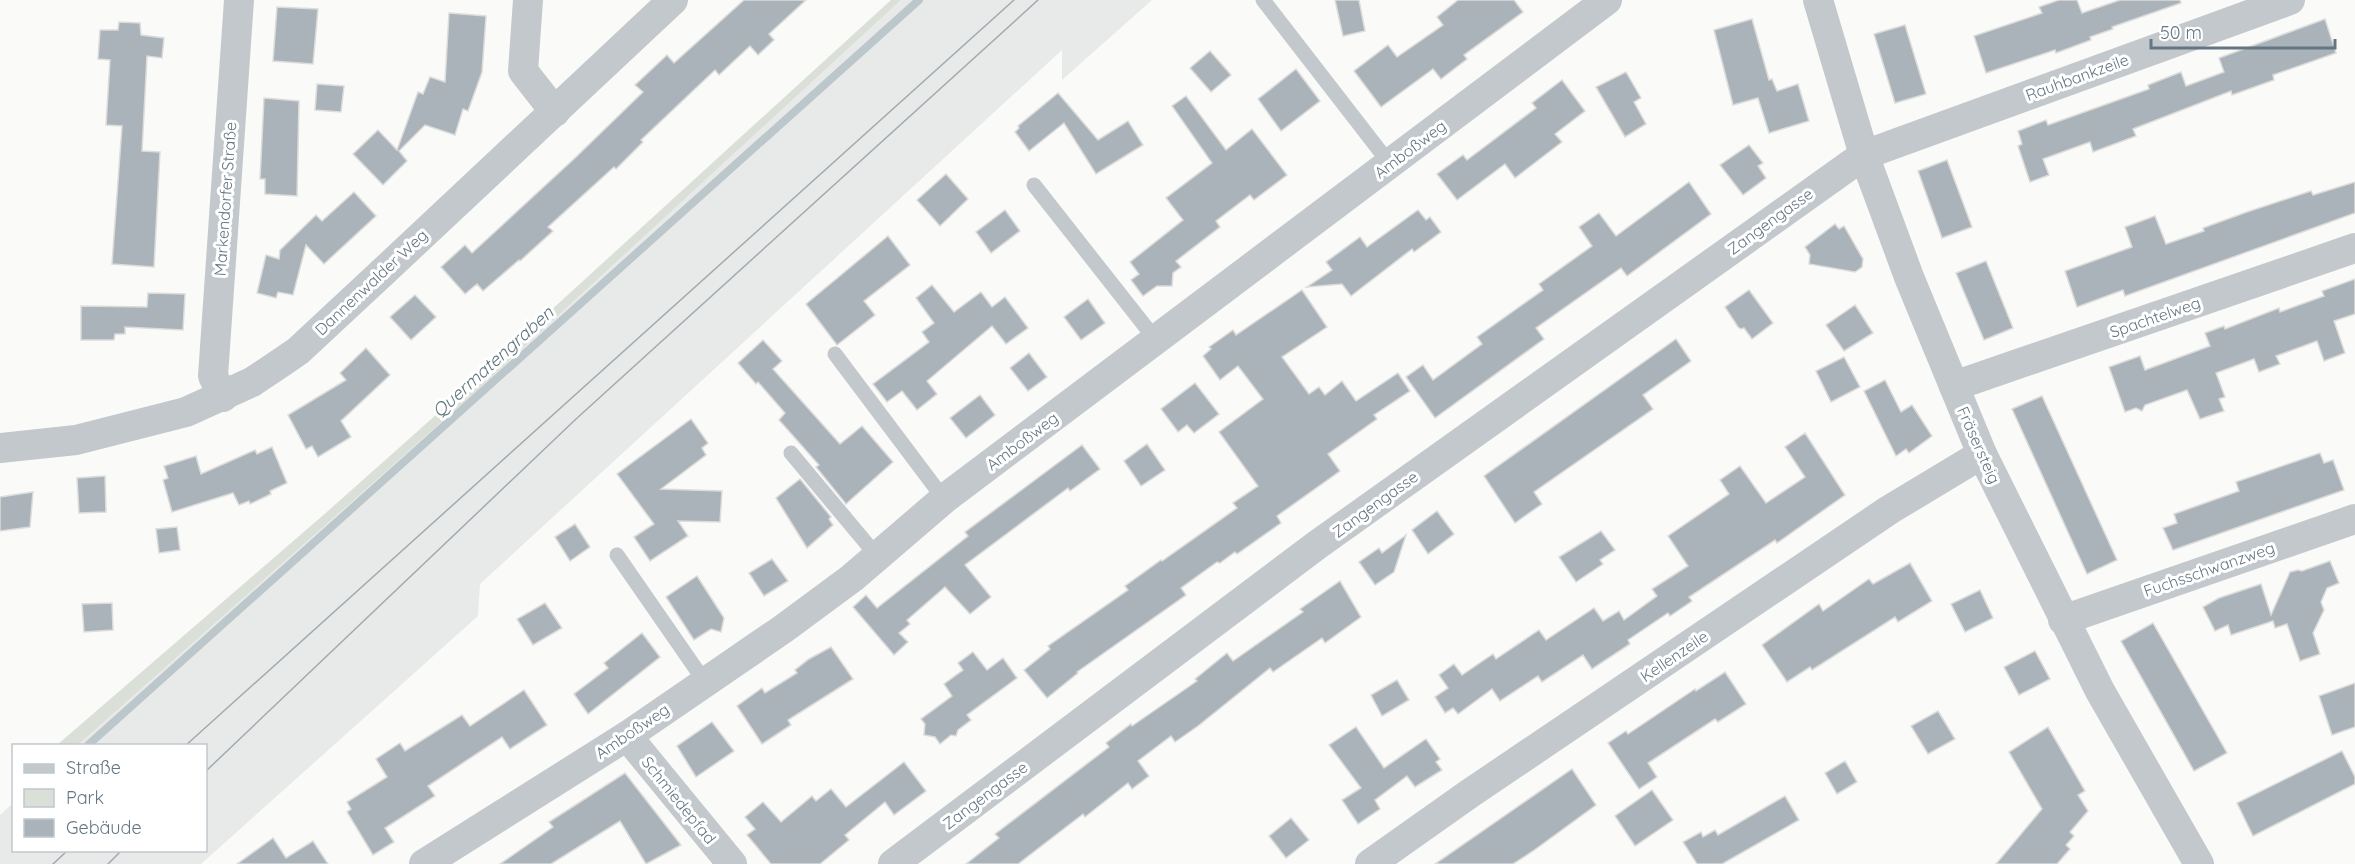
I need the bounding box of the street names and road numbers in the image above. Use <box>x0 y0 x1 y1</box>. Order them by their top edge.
street label: Rauhbankzeile <box>2023 49 2131 105</box>
street label: Amboßweg <box>1370 115 1450 183</box>
street label: Markendorfer Straße <box>210 121 240 277</box>
street label: Zangengasse <box>1723 183 1817 259</box>
street label: Dannenwalder Weg <box>311 225 431 339</box>
street label: Spachtelweg <box>2107 292 2203 342</box>
street label: Fräsersteig <box>1953 403 2005 487</box>
street label: Amboßweg <box>982 407 1062 475</box>
street label: Zangengasse <box>1328 466 1422 542</box>
street label: Fuchsschwanzweg <box>2141 537 2277 601</box>
street label: Kellenzeile <box>1636 626 1712 686</box>
street label: Amboßweg <box>591 699 673 763</box>
street label: Schmiedepfad <box>638 752 720 848</box>
street label: Zangengasse <box>939 757 1031 833</box>

